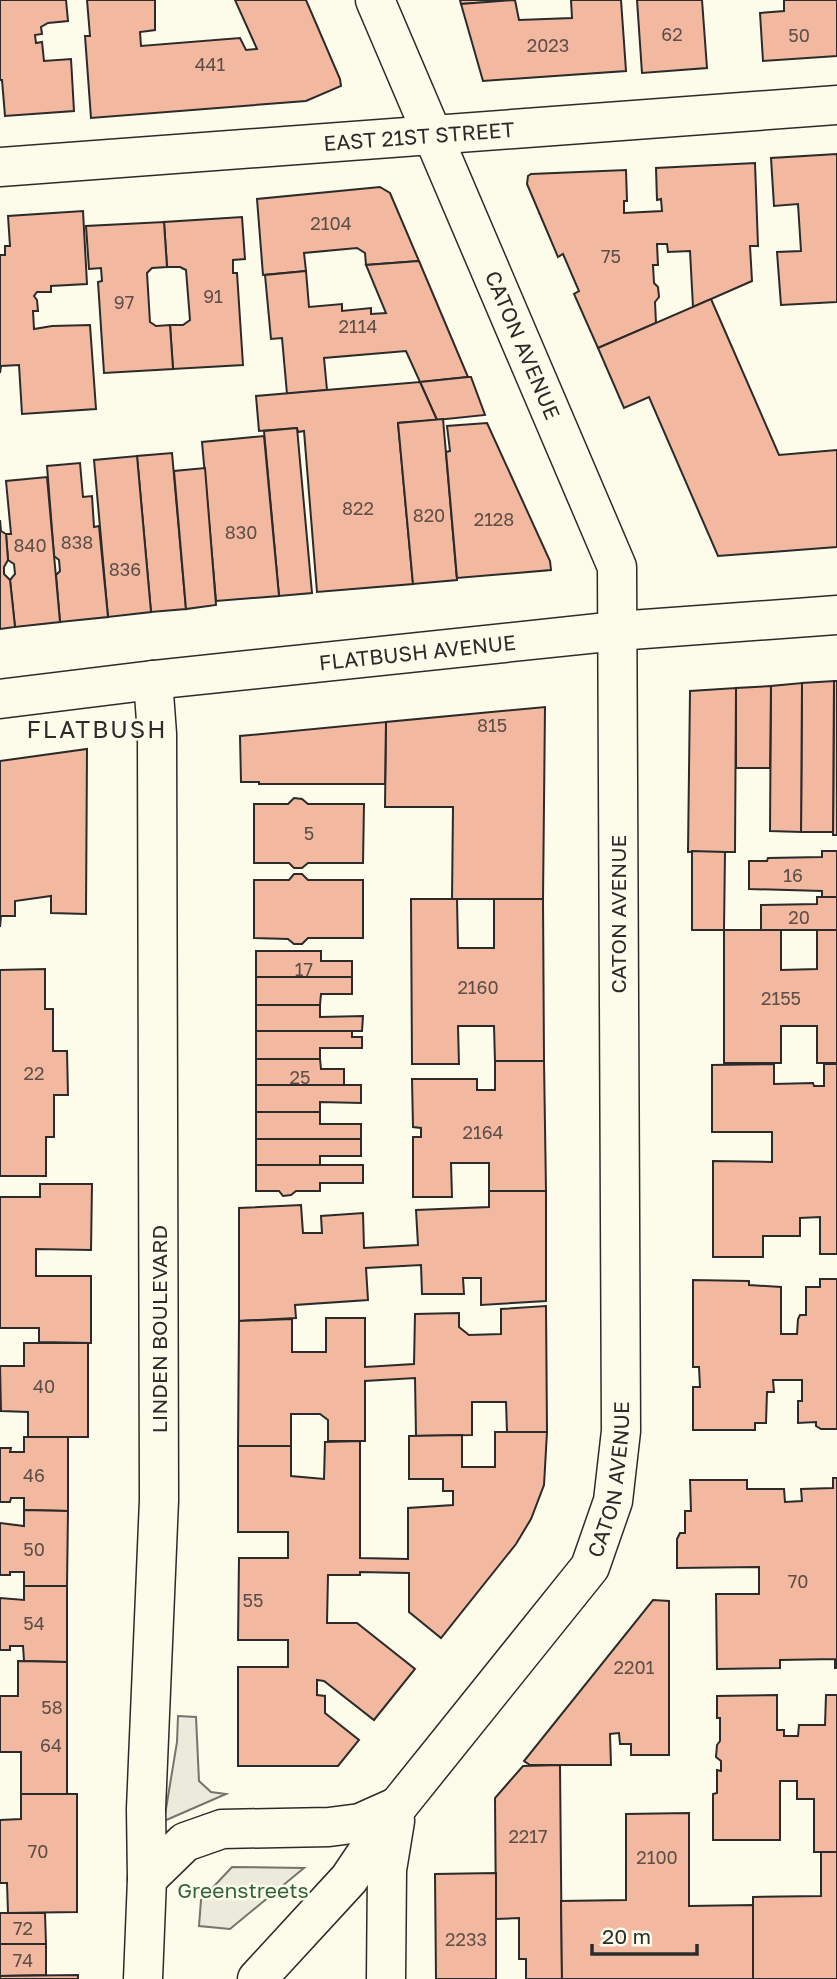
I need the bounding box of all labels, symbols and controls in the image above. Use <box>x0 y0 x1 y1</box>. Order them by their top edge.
house number: 62 <box>661 23 683 45</box>
house number: 50 <box>788 24 810 46</box>
house number: 2023 <box>527 34 569 56</box>
house number: 441 <box>195 53 226 75</box>
street label: EAST 21ST STREET <box>322 116 515 156</box>
house number: 2104 <box>310 212 352 234</box>
house number: 75 <box>601 245 621 267</box>
street label: CATON AVENUE <box>480 267 566 423</box>
house number: 91 <box>203 285 223 307</box>
house number: 97 <box>114 291 134 313</box>
house number: 2114 <box>339 315 377 337</box>
house number: 822 <box>342 497 374 519</box>
house number: 820 <box>413 504 445 526</box>
house number: 2128 <box>474 508 514 530</box>
house number: 830 <box>225 521 257 543</box>
house number: 838 <box>61 531 93 553</box>
house number: 840 <box>13 534 47 556</box>
house number: 836 <box>109 558 141 580</box>
street label: FLATBUSH AVENUE <box>318 629 517 675</box>
district label: FLATBUSH <box>27 714 167 743</box>
house number: 815 <box>477 714 507 736</box>
house number: 5 <box>304 822 314 844</box>
street label: CATON AVENUE <box>605 835 631 993</box>
house number: 16 <box>783 864 803 886</box>
house number: 20 <box>788 906 810 928</box>
house number: 17 <box>295 958 313 980</box>
house number: 2160 <box>457 976 499 998</box>
house number: 2155 <box>761 987 801 1009</box>
house number: 22 <box>24 1062 44 1084</box>
house number: 25 <box>290 1066 310 1088</box>
house number: 2164 <box>462 1121 504 1143</box>
street label: LINDEN BOULEVARD <box>146 1225 172 1433</box>
house number: 40 <box>33 1375 55 1397</box>
street label: CATON AVENUE <box>581 1401 634 1561</box>
house number: 46 <box>23 1464 45 1486</box>
house number: 50 <box>23 1538 45 1560</box>
house number: 70 <box>788 1570 808 1592</box>
house number: 55 <box>243 1589 263 1611</box>
house number: 54 <box>23 1612 45 1634</box>
house number: 2201 <box>614 1656 655 1678</box>
house number: 58 <box>41 1696 63 1718</box>
house number: 64 <box>40 1734 62 1756</box>
house number: 2217 <box>508 1825 548 1847</box>
house number: 70 <box>28 1840 48 1862</box>
house number: 2100 <box>636 1846 678 1868</box>
park label: Greenstreets <box>177 1877 309 1903</box>
scale bar <box>592 1912 697 1956</box>
house number: 72 <box>13 1917 33 1939</box>
text: 20 m <box>602 1923 651 1949</box>
house number: 2233 <box>445 1928 487 1950</box>
house number: 74 <box>13 1949 33 1971</box>

